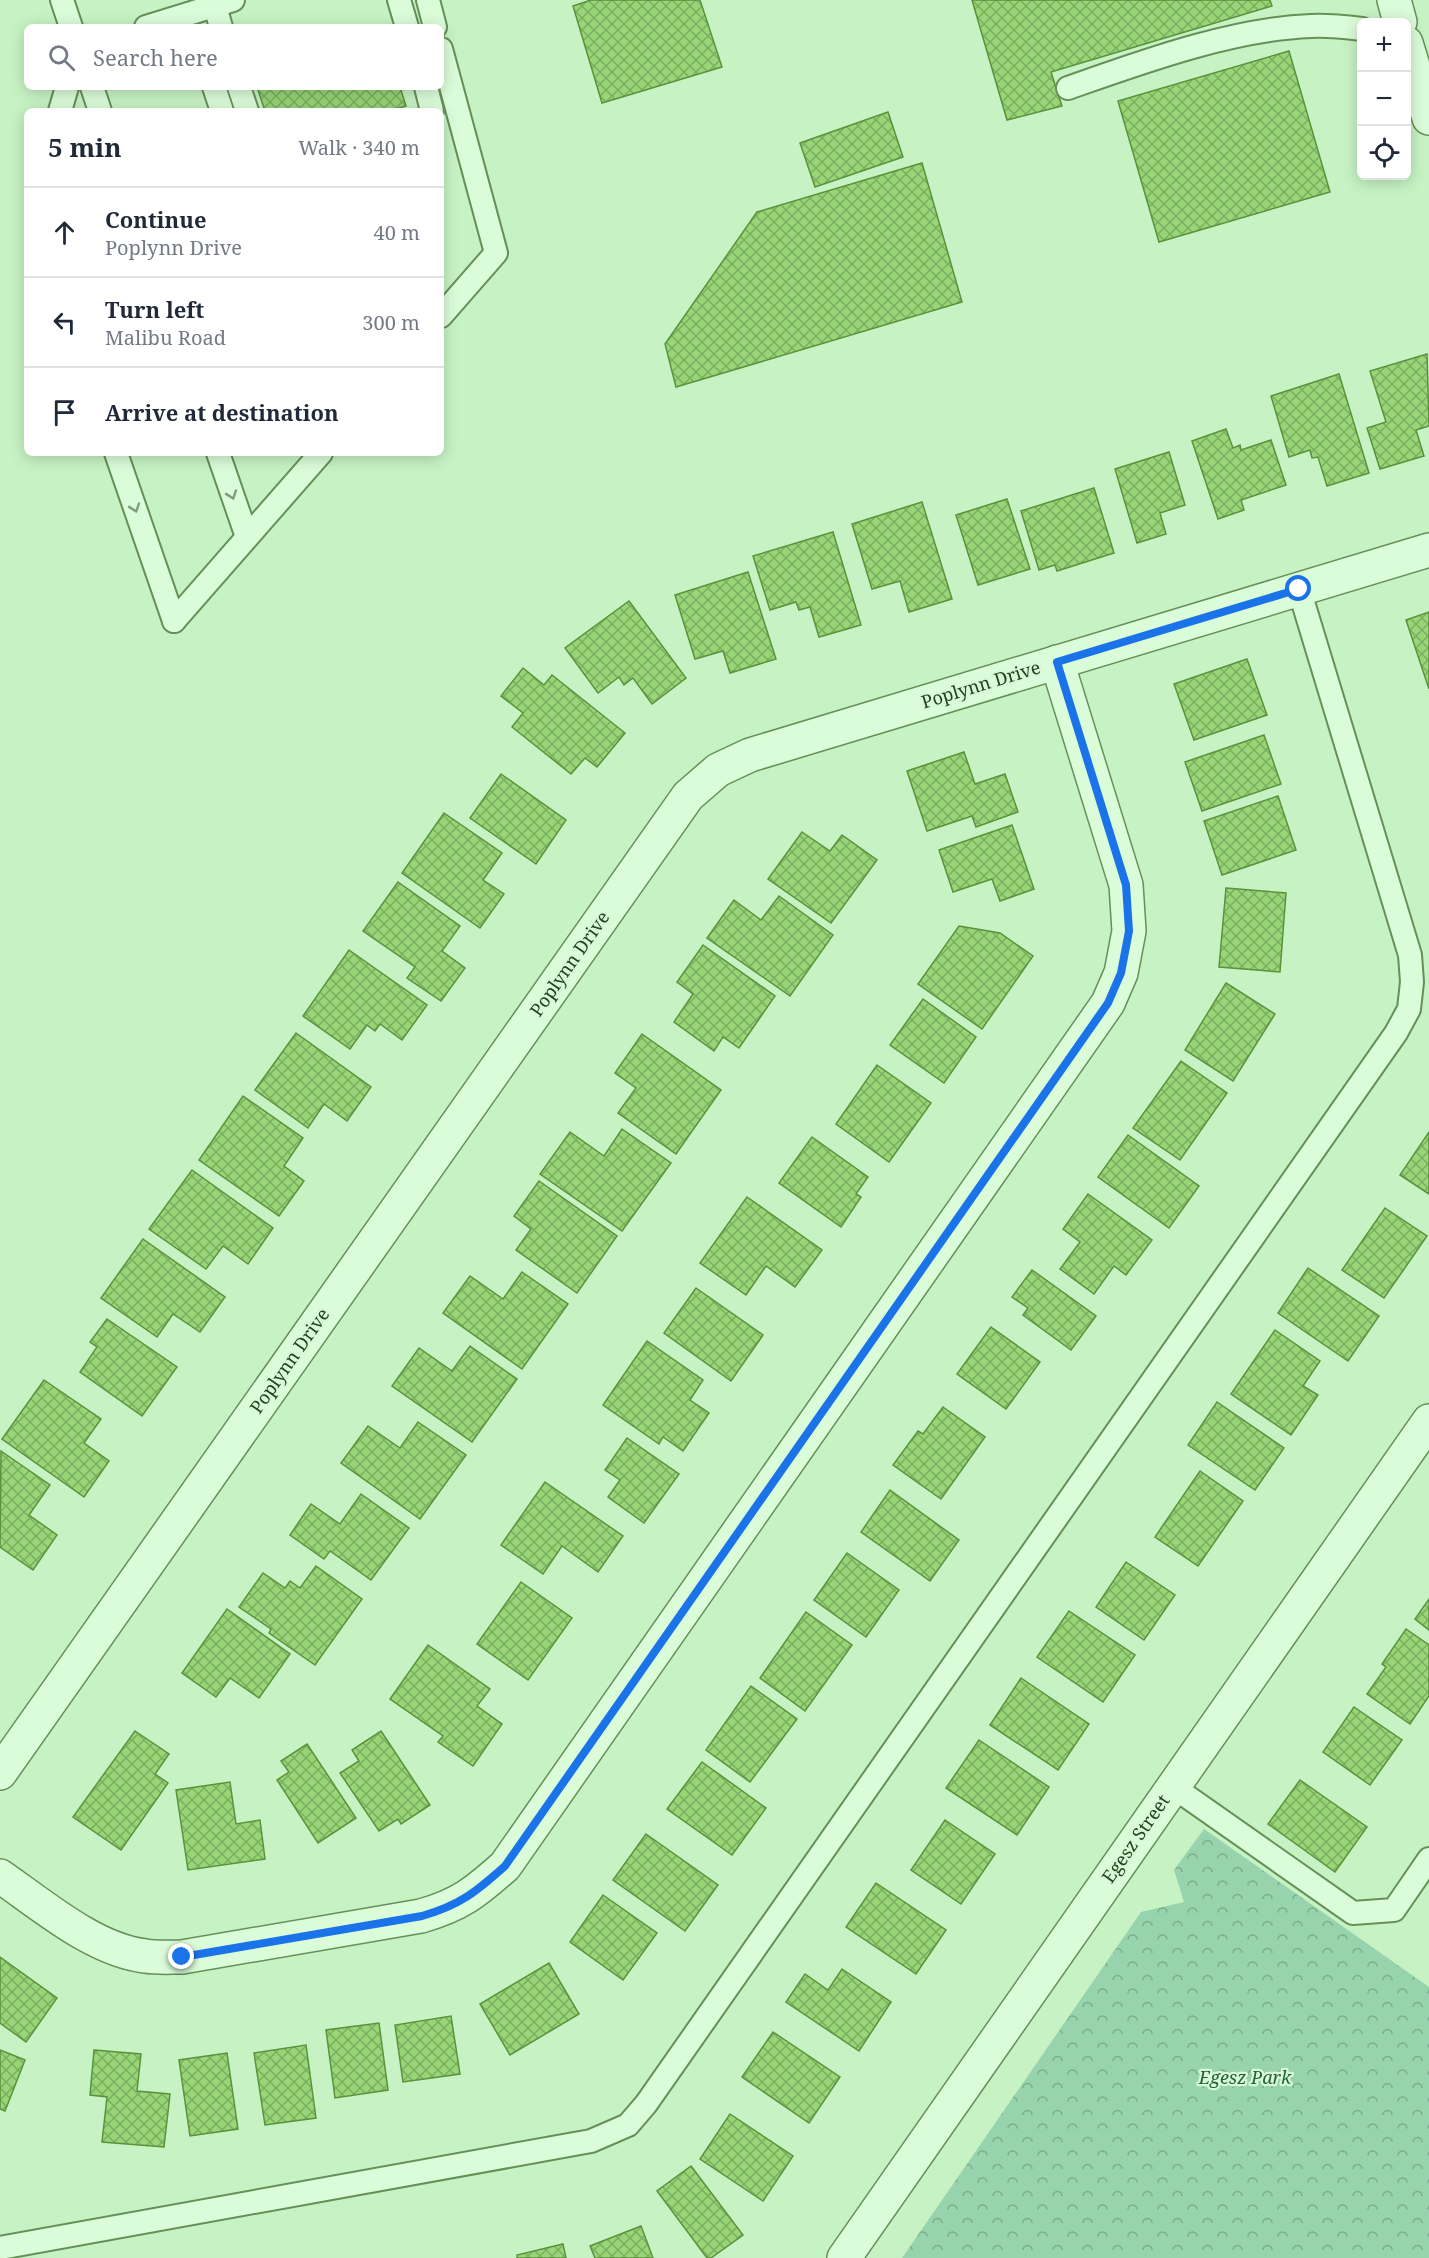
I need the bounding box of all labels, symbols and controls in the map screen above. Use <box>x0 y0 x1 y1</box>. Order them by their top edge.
map controls <box>1357 18 1411 180</box>
button: + <box>1357 18 1411 72</box>
search box <box>24 24 444 90</box>
icon: search <box>45 41 78 74</box>
text: Search here <box>93 42 218 72</box>
button: − <box>1357 72 1411 126</box>
button: locate <box>1357 126 1411 180</box>
text: 5 min <box>48 129 122 165</box>
text: Walk · 340 m <box>298 134 420 161</box>
text: Continue <box>105 204 207 234</box>
icon: ahead <box>48 216 81 249</box>
text: 40 m <box>374 219 420 246</box>
text: Poplynn Drive <box>105 234 242 261</box>
text: Turn left <box>105 294 204 324</box>
icon: left <box>48 306 81 339</box>
text: 300 m <box>362 309 420 336</box>
text: Malibu Road <box>105 324 226 351</box>
icon: arrive <box>48 396 81 429</box>
text: Arrive at destination <box>105 397 339 427</box>
one-way arrow <box>225 489 238 500</box>
one-way arrow <box>128 502 140 513</box>
route start <box>1285 575 1311 601</box>
street label: Poplynn Drive <box>918 655 1043 714</box>
street label: Poplynn Drive <box>524 906 614 1021</box>
street label: Poplynn Drive <box>244 1303 334 1418</box>
street label: Egesz Street <box>1096 1789 1174 1887</box>
route end <box>168 1943 194 1969</box>
park label: Egesz Park <box>1198 2065 1292 2089</box>

